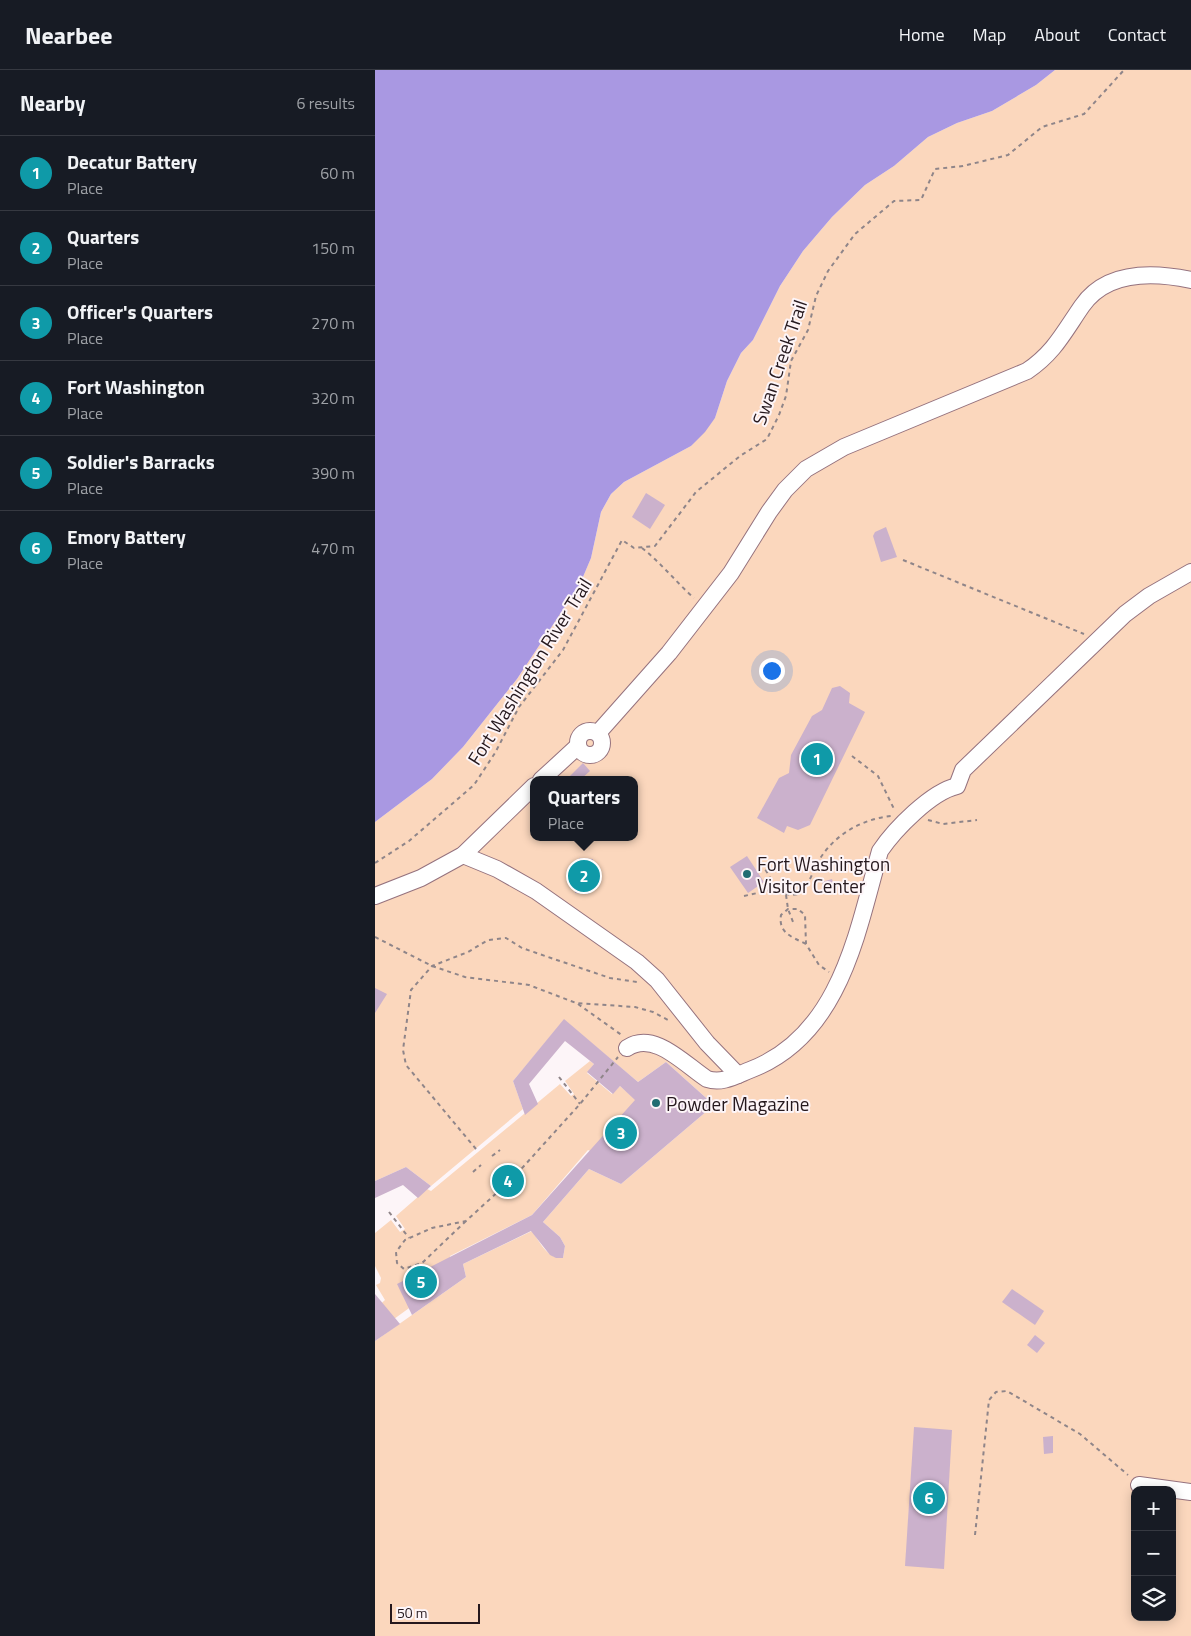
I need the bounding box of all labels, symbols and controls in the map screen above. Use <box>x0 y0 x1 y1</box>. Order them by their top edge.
text: Nearbee <box>25 17 112 53</box>
text: Home <box>899 21 945 48</box>
text: Map <box>973 21 1006 48</box>
text: About <box>1034 21 1080 48</box>
text: Contact <box>1108 21 1166 48</box>
text: Nearby <box>20 87 85 119</box>
text: 6 results <box>296 91 355 115</box>
text: Decatur Battery <box>67 147 197 176</box>
text: 1 <box>32 161 40 185</box>
text: 60 m <box>320 161 355 185</box>
text: Place <box>67 176 103 200</box>
text: Quarters <box>67 222 139 251</box>
text: 2 <box>32 236 40 260</box>
text: 150 m <box>311 236 355 260</box>
text: Place <box>67 251 103 275</box>
street label: Swan Creek Trail <box>744 296 814 428</box>
text: Officer's Quarters <box>67 297 213 326</box>
text: 3 <box>32 311 40 335</box>
text: 270 m <box>311 311 355 335</box>
text: Place <box>67 326 103 350</box>
text: Fort Washington <box>67 372 205 401</box>
text: 4 <box>32 386 40 410</box>
text: 320 m <box>311 386 355 410</box>
text: Place <box>67 401 103 425</box>
text: Soldier's Barracks <box>67 447 215 476</box>
text: 5 <box>32 461 40 485</box>
text: 390 m <box>311 461 355 485</box>
text: Place <box>67 476 103 500</box>
text: Emory Battery <box>67 522 186 551</box>
text: 6 <box>32 536 40 560</box>
text: 470 m <box>311 536 355 560</box>
text: Place <box>67 551 103 575</box>
street label: Fort Washington River Trail <box>460 572 598 770</box>
your location <box>759 658 785 684</box>
pin: 1 <box>801 740 833 778</box>
popup <box>530 776 638 841</box>
text: Quarters <box>548 782 620 811</box>
text: Place <box>548 811 584 835</box>
place label: Fort Washington Visitor Center <box>757 849 890 900</box>
pin: 2 <box>568 857 600 895</box>
marker: Fort Washington Visitor Center <box>741 868 753 880</box>
place label: Powder Magazine <box>666 1089 809 1118</box>
marker: Powder Magazine <box>650 1097 662 1109</box>
pin: 3 <box>605 1114 637 1152</box>
pin: 4 <box>492 1162 524 1200</box>
pin: 5 <box>405 1263 437 1301</box>
pin: 6 <box>913 1479 945 1517</box>
map controls <box>1131 1486 1176 1621</box>
button: + <box>1131 1486 1176 1531</box>
button: − <box>1131 1531 1176 1576</box>
button: layers <box>1131 1576 1176 1621</box>
scale bar <box>390 1601 480 1624</box>
text: 50 m <box>397 1602 427 1623</box>

